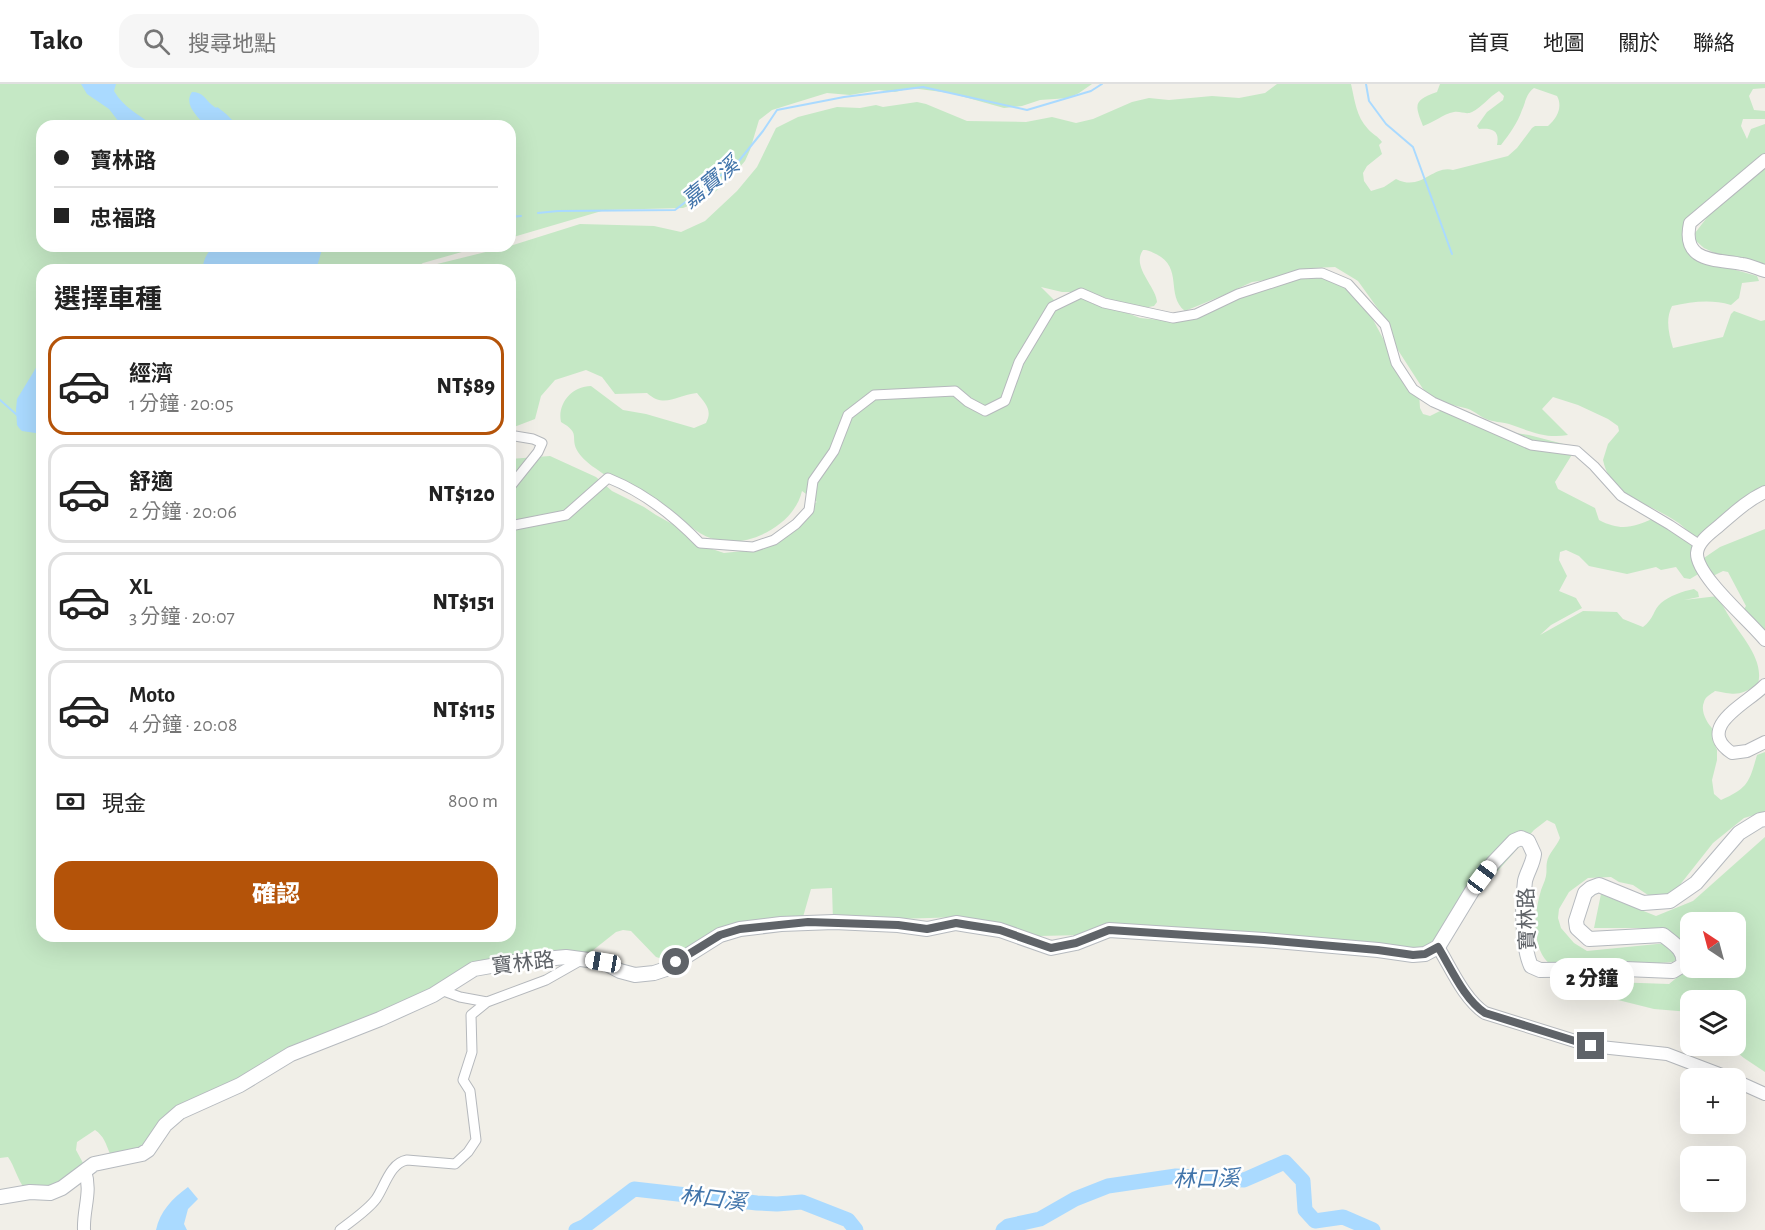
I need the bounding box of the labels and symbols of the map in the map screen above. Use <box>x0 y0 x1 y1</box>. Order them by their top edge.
water label: 嘉寶溪 <box>677 151 746 212</box>
car <box>1464 857 1500 897</box>
street label: 寶林路 <box>1515 887 1539 951</box>
north arrow <box>1680 912 1746 978</box>
street label: 寶林路 <box>490 948 556 978</box>
route start <box>662 948 689 975</box>
car <box>584 950 622 974</box>
callout: 2 分鐘 <box>1549 959 1633 1001</box>
route end <box>1577 1032 1604 1059</box>
water label: 林口溪 <box>1173 1166 1242 1191</box>
water label: 林口溪 <box>679 1183 750 1214</box>

